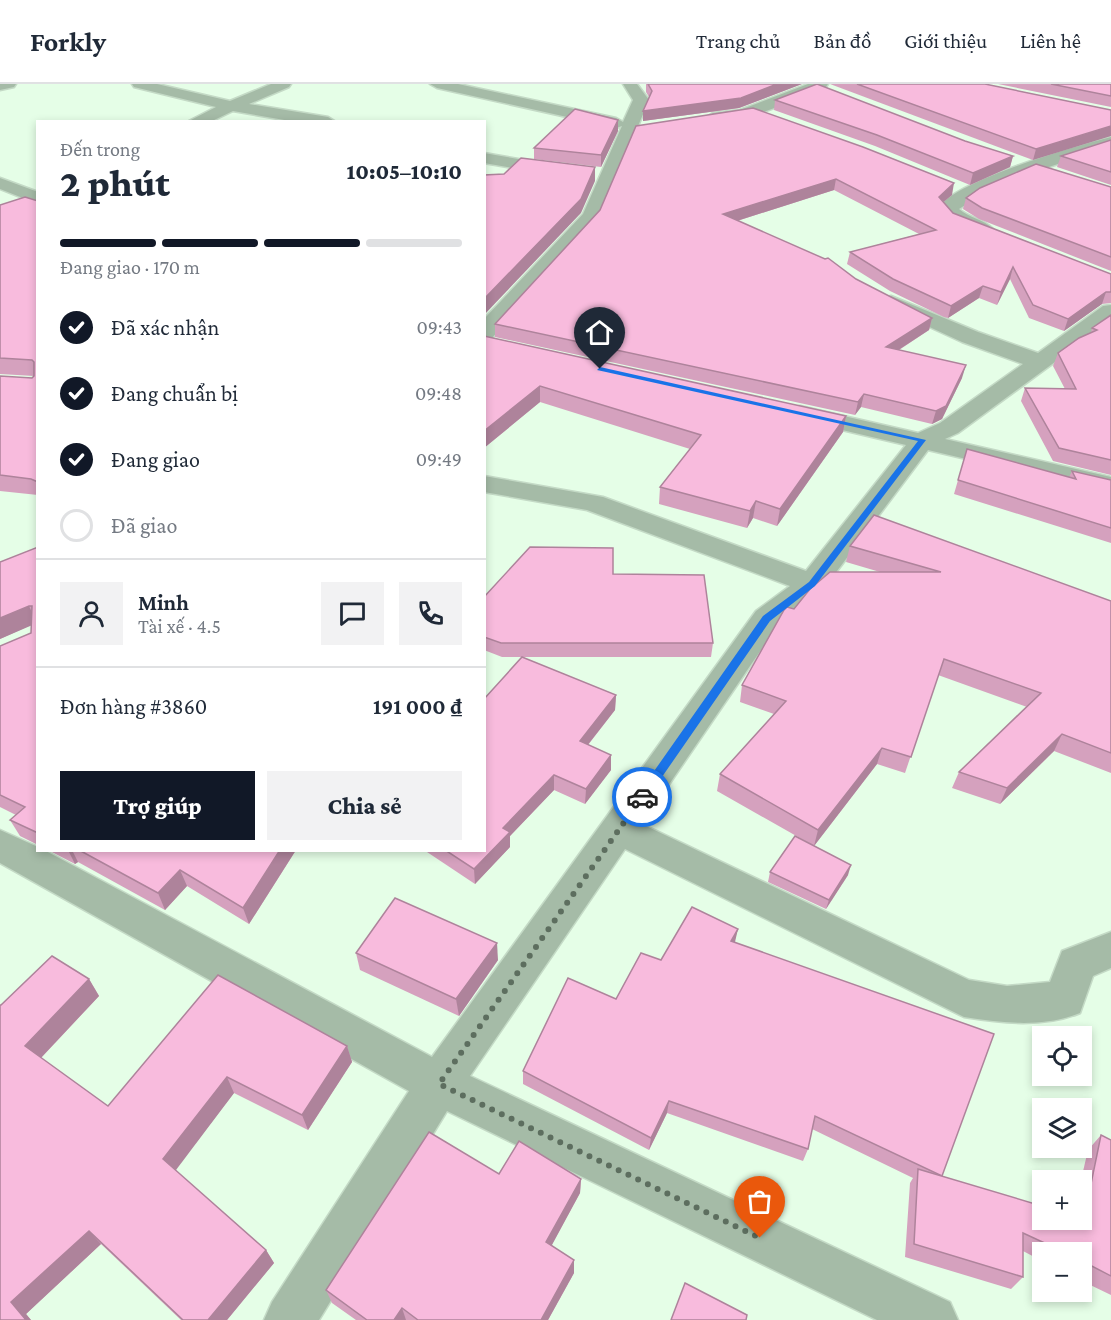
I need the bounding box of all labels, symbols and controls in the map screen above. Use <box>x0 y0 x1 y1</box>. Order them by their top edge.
text: Forkly <box>30 26 106 57</box>
text: Trang chủ <box>696 29 780 53</box>
text: Bản đồ <box>813 29 871 53</box>
text: Giới thiệu <box>904 29 987 53</box>
text: Liên hệ <box>1020 29 1081 53</box>
text: Đến trong <box>60 138 140 160</box>
text: 10:05–10:10 <box>347 159 462 184</box>
text: 2 phút <box>60 161 170 204</box>
text: Đang giao · 170 m <box>60 256 200 278</box>
pin <box>574 307 625 369</box>
icon: check <box>60 311 93 344</box>
text: Đã xác nhận <box>111 315 219 340</box>
text: 09:43 <box>416 316 462 338</box>
icon: home <box>583 316 616 349</box>
icon: check <box>60 377 93 410</box>
text: Đang chuẩn bị <box>111 381 238 406</box>
text: 09:48 <box>415 382 462 404</box>
icon: check <box>60 443 93 476</box>
text: Đang giao <box>111 447 200 472</box>
text: 09:49 <box>416 448 462 470</box>
text: Đã giao <box>111 513 177 538</box>
button: person <box>60 582 123 645</box>
button: chat <box>321 582 384 645</box>
button: phone <box>399 582 462 645</box>
text: Minh <box>138 590 189 615</box>
text: Tài xế · 4.5 <box>138 615 221 637</box>
text: Đơn hàng #3860 <box>60 694 207 719</box>
text: 191 000 ₫ <box>373 694 462 719</box>
courier <box>612 767 672 827</box>
button: Trợ giúp <box>60 771 255 840</box>
button: Chia sẻ <box>267 771 462 840</box>
icon: car <box>626 781 659 814</box>
map controls <box>1032 1026 1092 1302</box>
button: locate <box>1032 1026 1092 1086</box>
button: layers <box>1032 1098 1092 1158</box>
button: + <box>1032 1170 1092 1230</box>
pin <box>734 1176 785 1238</box>
icon: bag <box>743 1185 776 1218</box>
button: − <box>1032 1242 1092 1302</box>

